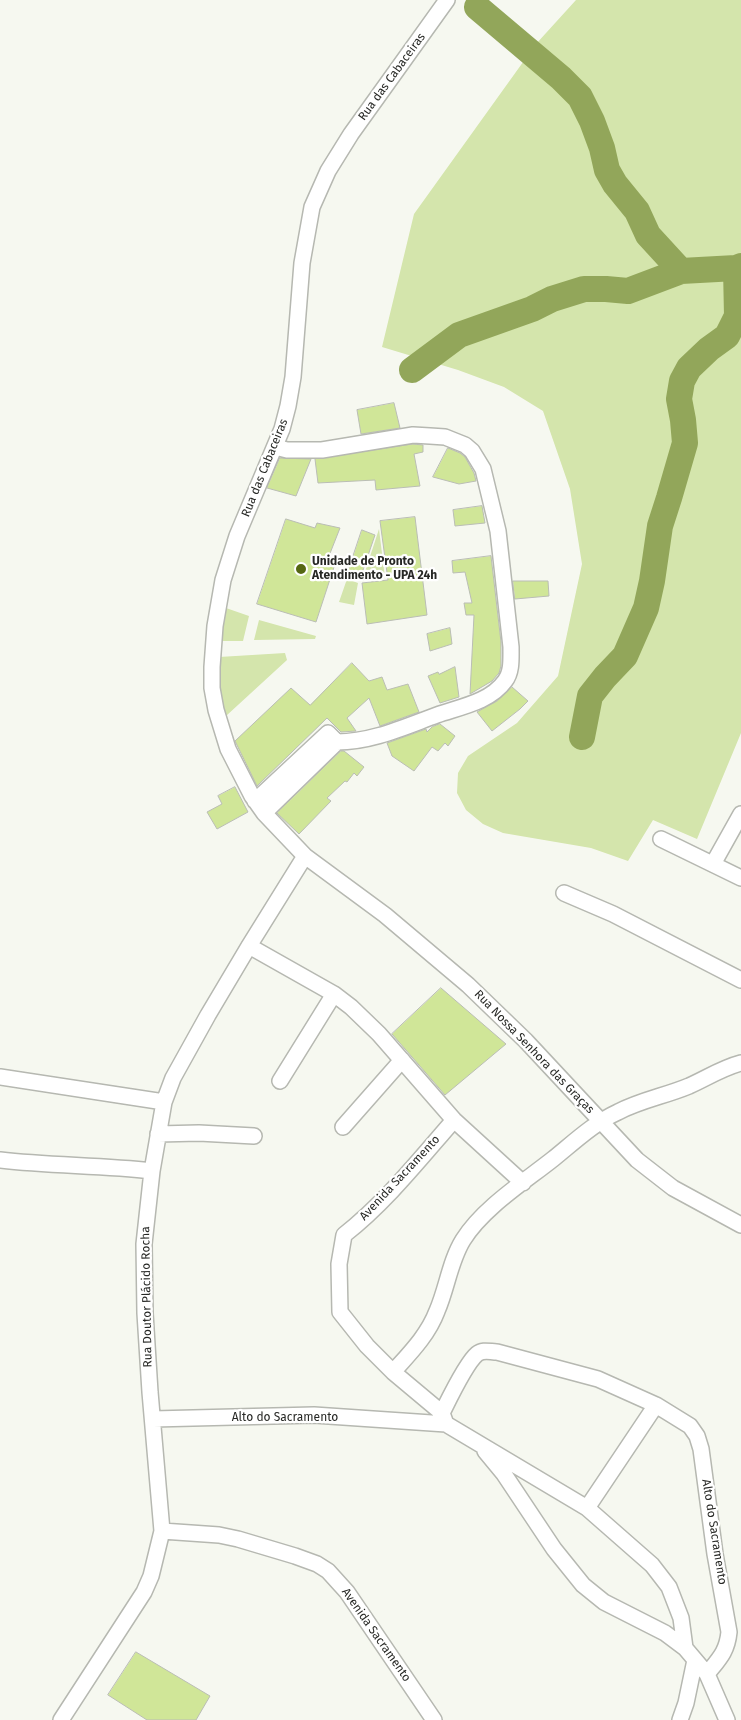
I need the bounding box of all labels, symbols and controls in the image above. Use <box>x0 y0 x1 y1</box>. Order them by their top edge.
street label: Rua das Cabaceiras <box>355 30 429 124</box>
street label: Rua das Cabaceiras <box>239 417 291 519</box>
place label: Unidade de Pronto Atendimento - UPA 24h <box>312 555 437 583</box>
marker: Unidade de Pronto Atendimento - UPA 24h <box>294 562 308 576</box>
street label: Rua Nossa Senhora das Graças <box>471 987 597 1117</box>
street label: Avenida Sacramento <box>357 1132 443 1224</box>
street label: Rua Doutor Plácido Rocha <box>139 1226 155 1368</box>
street label: Alto do Sacramento <box>232 1411 338 1425</box>
street label: Alto do Sacramento <box>699 1478 729 1586</box>
street label: Avenida Sacramento <box>338 1585 414 1685</box>

